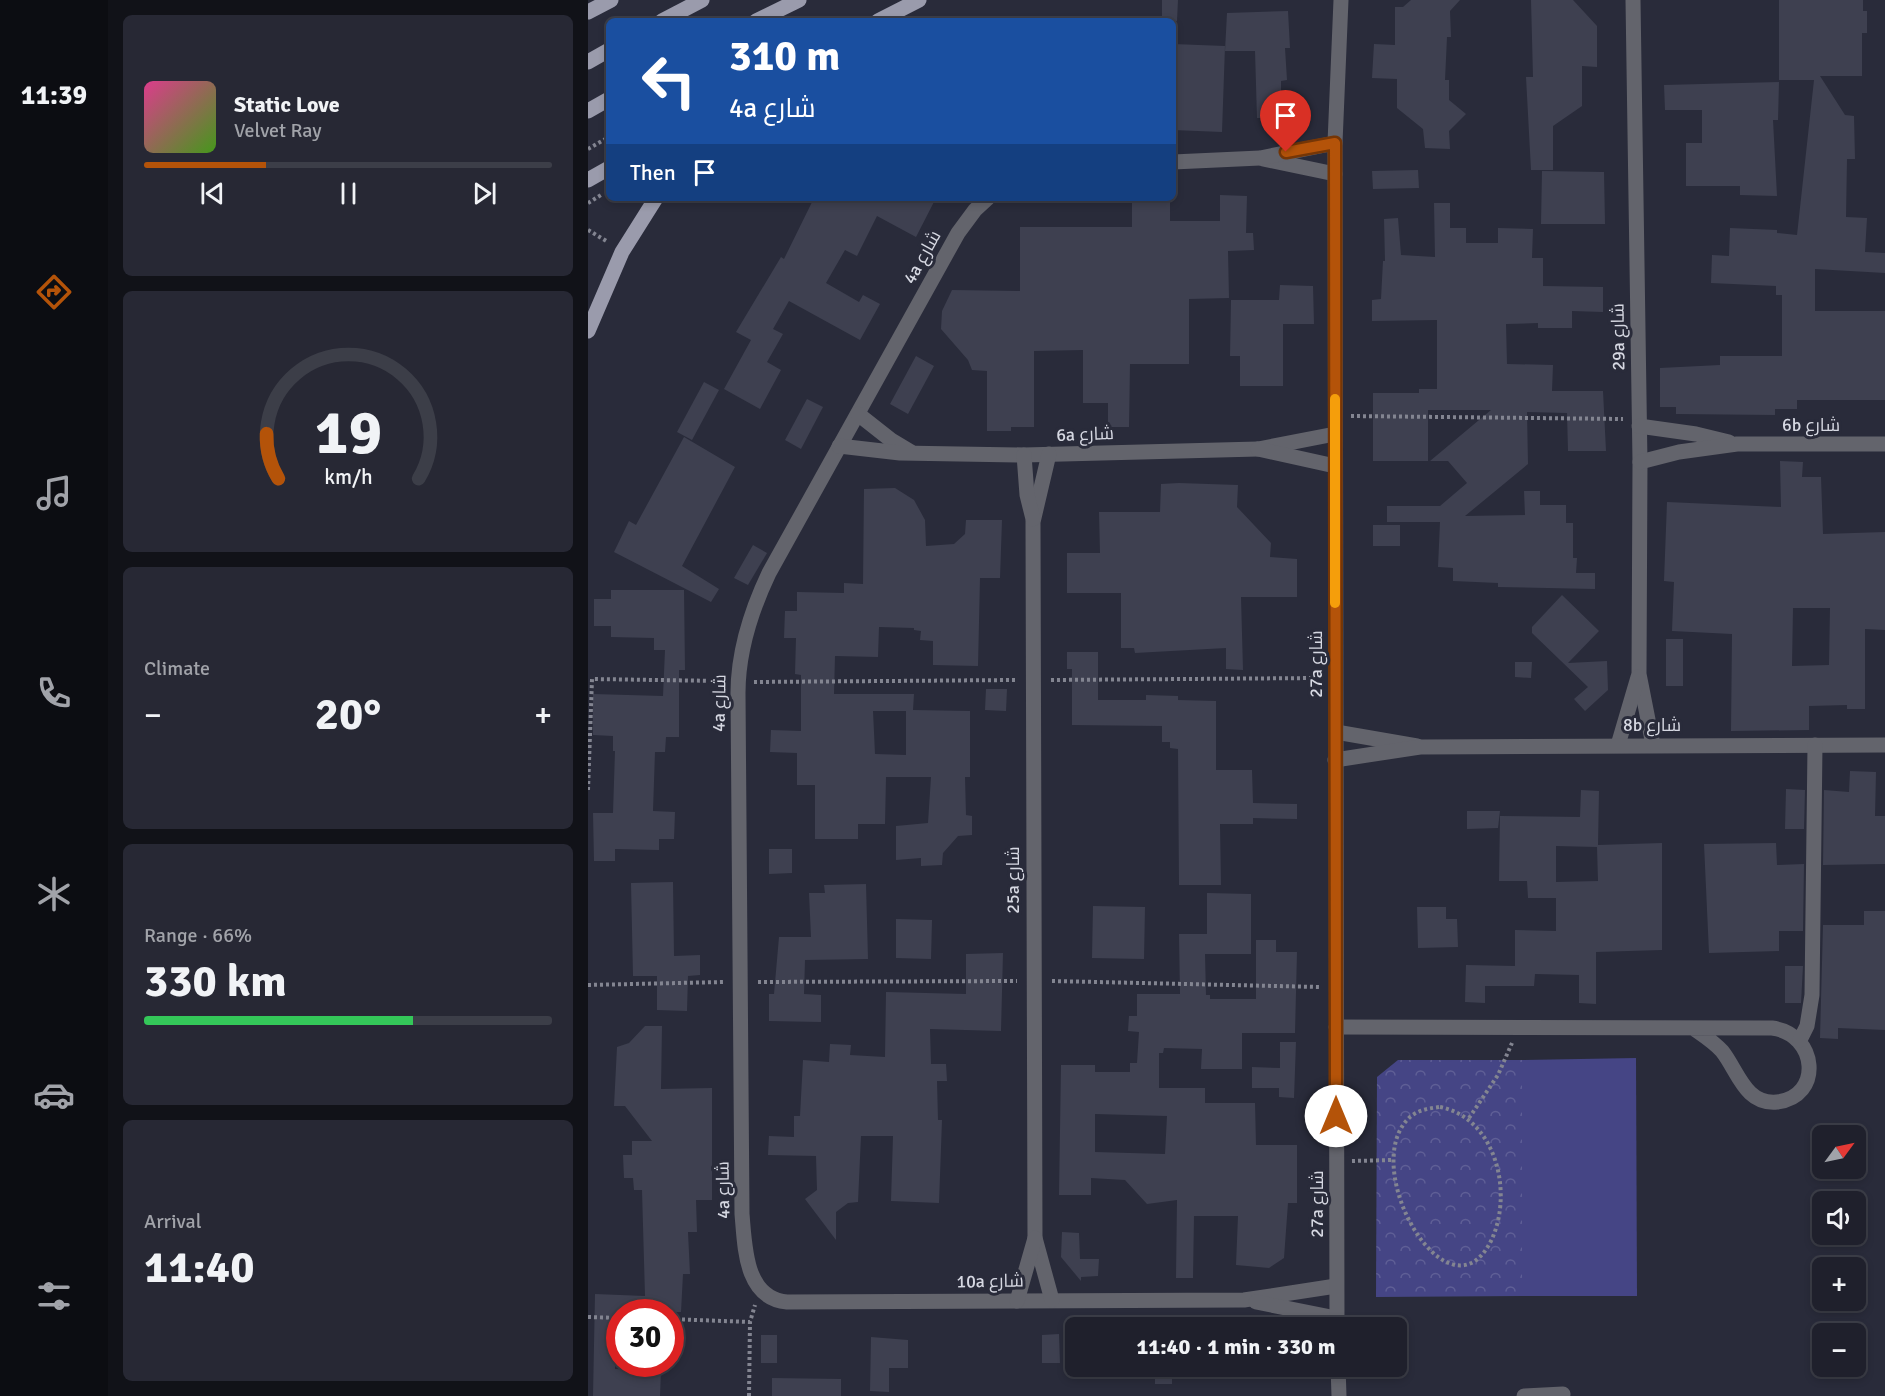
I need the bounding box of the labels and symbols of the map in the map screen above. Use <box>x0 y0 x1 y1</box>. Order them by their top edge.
pin <box>1260 90 1311 152</box>
street label: 4a شارع <box>898 226 946 288</box>
street label: 29a شارع <box>1606 303 1631 371</box>
street label: 6b شارع <box>1782 414 1840 437</box>
street label: 6a شارع <box>1056 422 1114 447</box>
street label: 27a شارع <box>1305 630 1328 698</box>
street label: 4a شارع <box>707 674 732 732</box>
street label: 8b شارع <box>1623 714 1681 737</box>
street label: 25a شارع <box>1002 846 1025 914</box>
position arrow <box>1304 1084 1368 1148</box>
north arrow <box>1812 1125 1866 1179</box>
street label: 4a شارع <box>711 1161 736 1219</box>
street label: 27a شارع <box>1306 1170 1329 1238</box>
street label: 10a شارع <box>956 1269 1024 1294</box>
speed limit sign: 30 <box>606 1299 684 1377</box>

